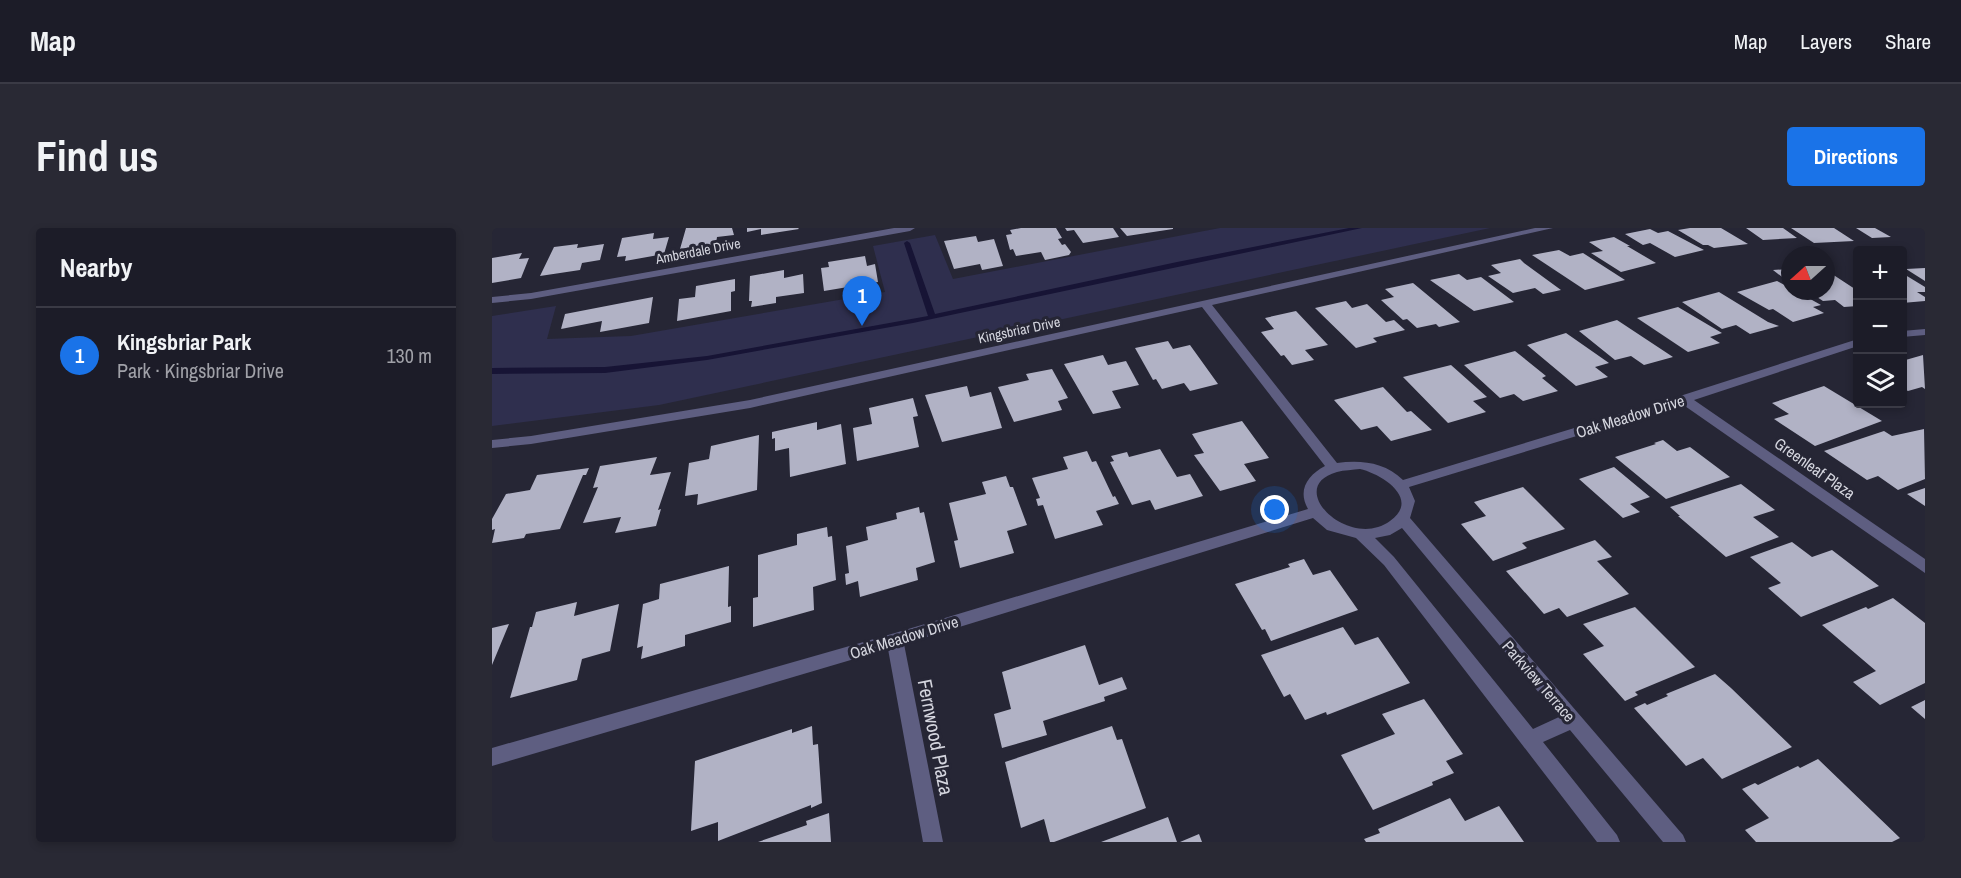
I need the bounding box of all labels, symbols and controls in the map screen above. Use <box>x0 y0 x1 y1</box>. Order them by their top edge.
text: Map <box>30 22 76 60</box>
text: Map <box>1734 27 1767 56</box>
text: Layers <box>1800 27 1852 56</box>
text: Share <box>1885 27 1931 56</box>
button: Directions <box>1787 127 1925 186</box>
text: Find us <box>36 128 158 184</box>
street label: Amberdale Drive <box>653 234 742 268</box>
north arrow <box>1781 246 1835 300</box>
map controls <box>1853 246 1907 408</box>
button: + <box>1853 246 1907 300</box>
text: Nearby <box>60 250 132 285</box>
pin: 1 <box>842 276 881 326</box>
button: − <box>1853 300 1907 354</box>
street label: Kingsbriar Drive <box>976 313 1062 347</box>
text: Kingsbriar Park <box>117 327 251 357</box>
text: 1 <box>75 342 84 369</box>
text: 130 m <box>386 342 432 369</box>
button: layers <box>1853 354 1907 408</box>
text: Park · Kingsbriar Drive <box>117 357 284 384</box>
street label: Oak Meadow Drive <box>1573 389 1687 443</box>
street label: Greenleaf Plaza <box>1770 432 1860 504</box>
your location <box>1260 495 1289 524</box>
street label: Oak Meadow Drive <box>847 610 961 664</box>
street label: Parkview Terrace <box>1498 636 1580 726</box>
street label: Fernwood Plaza <box>912 677 960 797</box>

